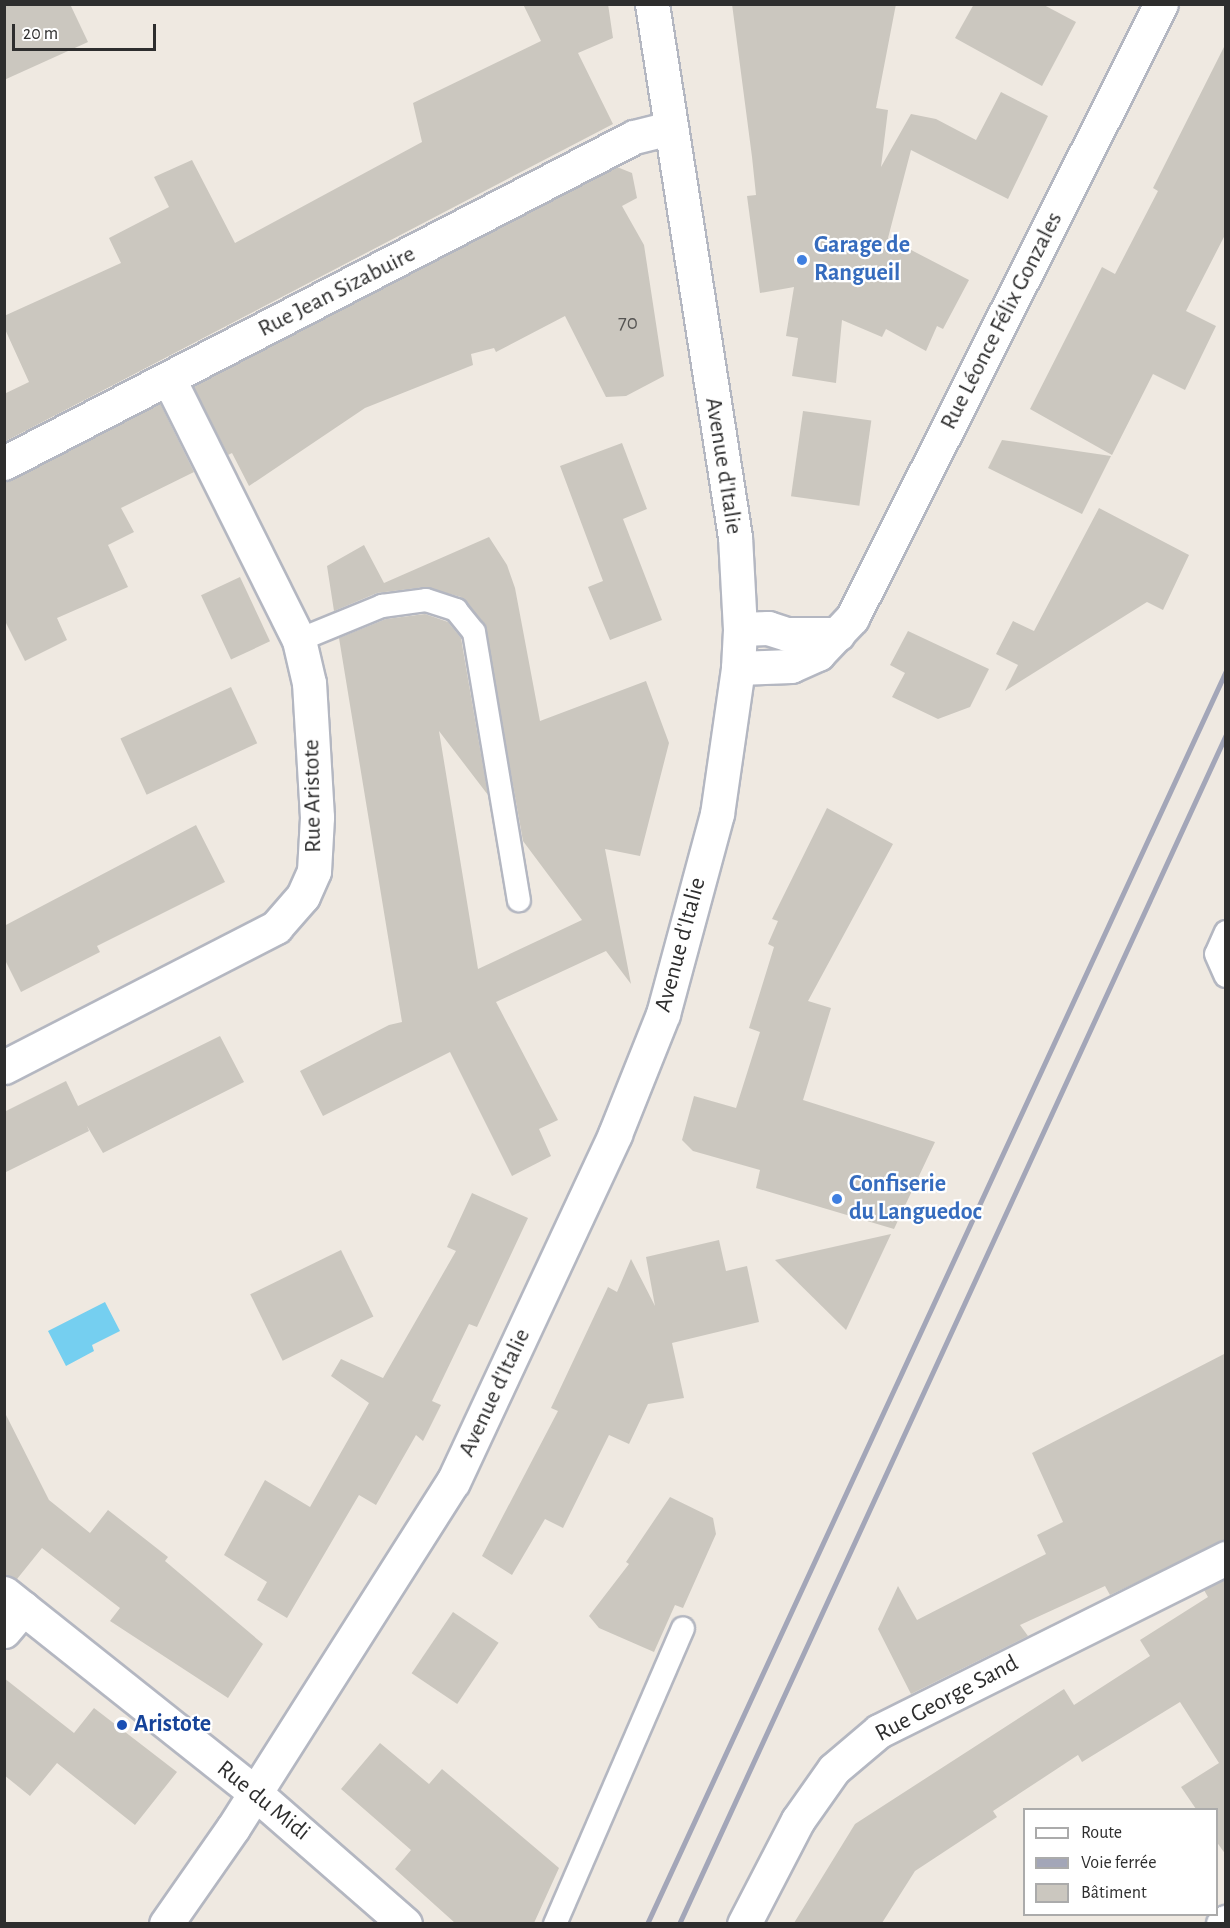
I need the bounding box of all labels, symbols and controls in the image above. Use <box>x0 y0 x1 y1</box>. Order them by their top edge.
scale bar <box>15 12 159 50</box>
text: 20 m <box>23 25 58 43</box>
street label: Rue Léonce Félix Gonzales <box>935 207 1069 435</box>
place label: Garage de Rangueil <box>814 232 910 288</box>
street label: Rue Jean Sizabuire <box>254 240 420 344</box>
marker: Garage de Rangueil <box>795 253 809 267</box>
house number: 70 <box>618 310 638 336</box>
street label: Avenue d'Italie <box>698 396 748 536</box>
street label: Rue Aristote <box>298 739 328 853</box>
street label: Avenue d'Italie <box>649 875 713 1015</box>
place label: Confiserie du Languedoc <box>849 1171 982 1227</box>
marker: Confiserie du Languedoc <box>830 1192 844 1206</box>
street label: Avenue d'Italie <box>453 1324 537 1462</box>
street label: Rue George Sand <box>871 1649 1023 1749</box>
place label: Aristote <box>134 1711 211 1739</box>
marker: Aristote <box>115 1718 129 1732</box>
street label: Rue du Midi <box>211 1755 315 1847</box>
legend <box>1023 1808 1218 1916</box>
text: Route <box>1081 1824 1122 1842</box>
text: Voie ferrée <box>1081 1854 1156 1872</box>
text: Bâtiment <box>1081 1884 1147 1902</box>

